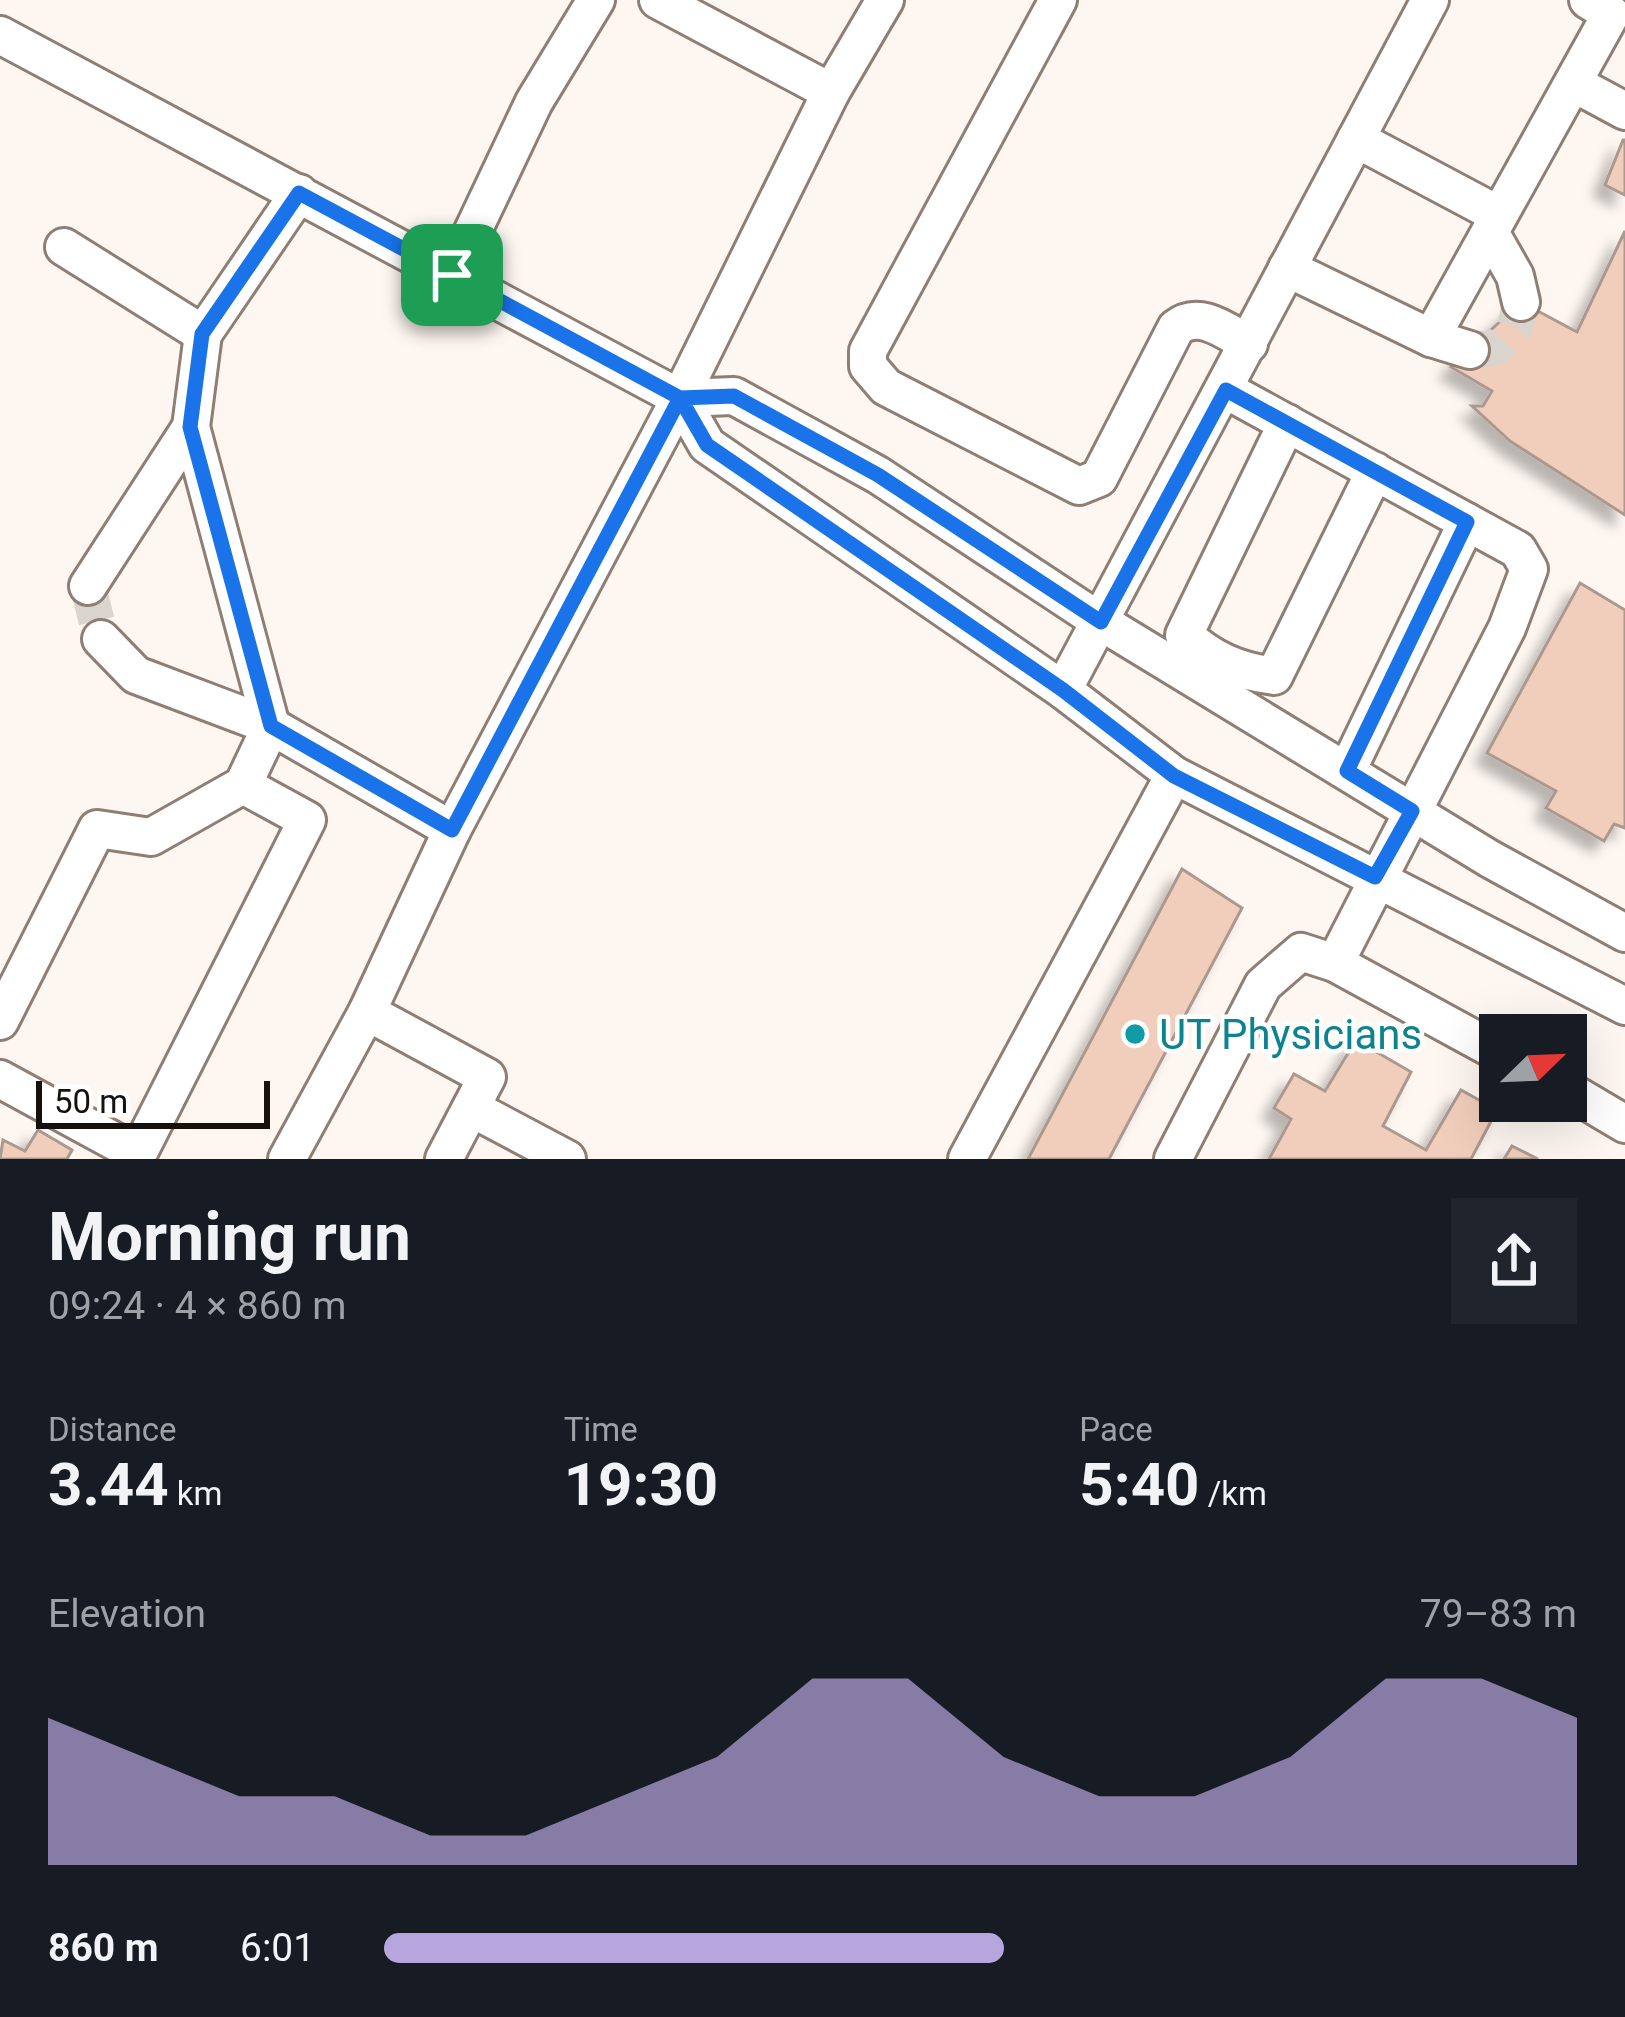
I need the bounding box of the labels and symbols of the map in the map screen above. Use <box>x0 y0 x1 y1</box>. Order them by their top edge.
pin <box>401 224 503 326</box>
place label: UT Physicians <box>1159 1010 1422 1059</box>
north arrow <box>1479 1014 1587 1122</box>
marker: UT Physicians <box>1122 1021 1148 1047</box>
scale bar <box>36 1075 270 1128</box>

